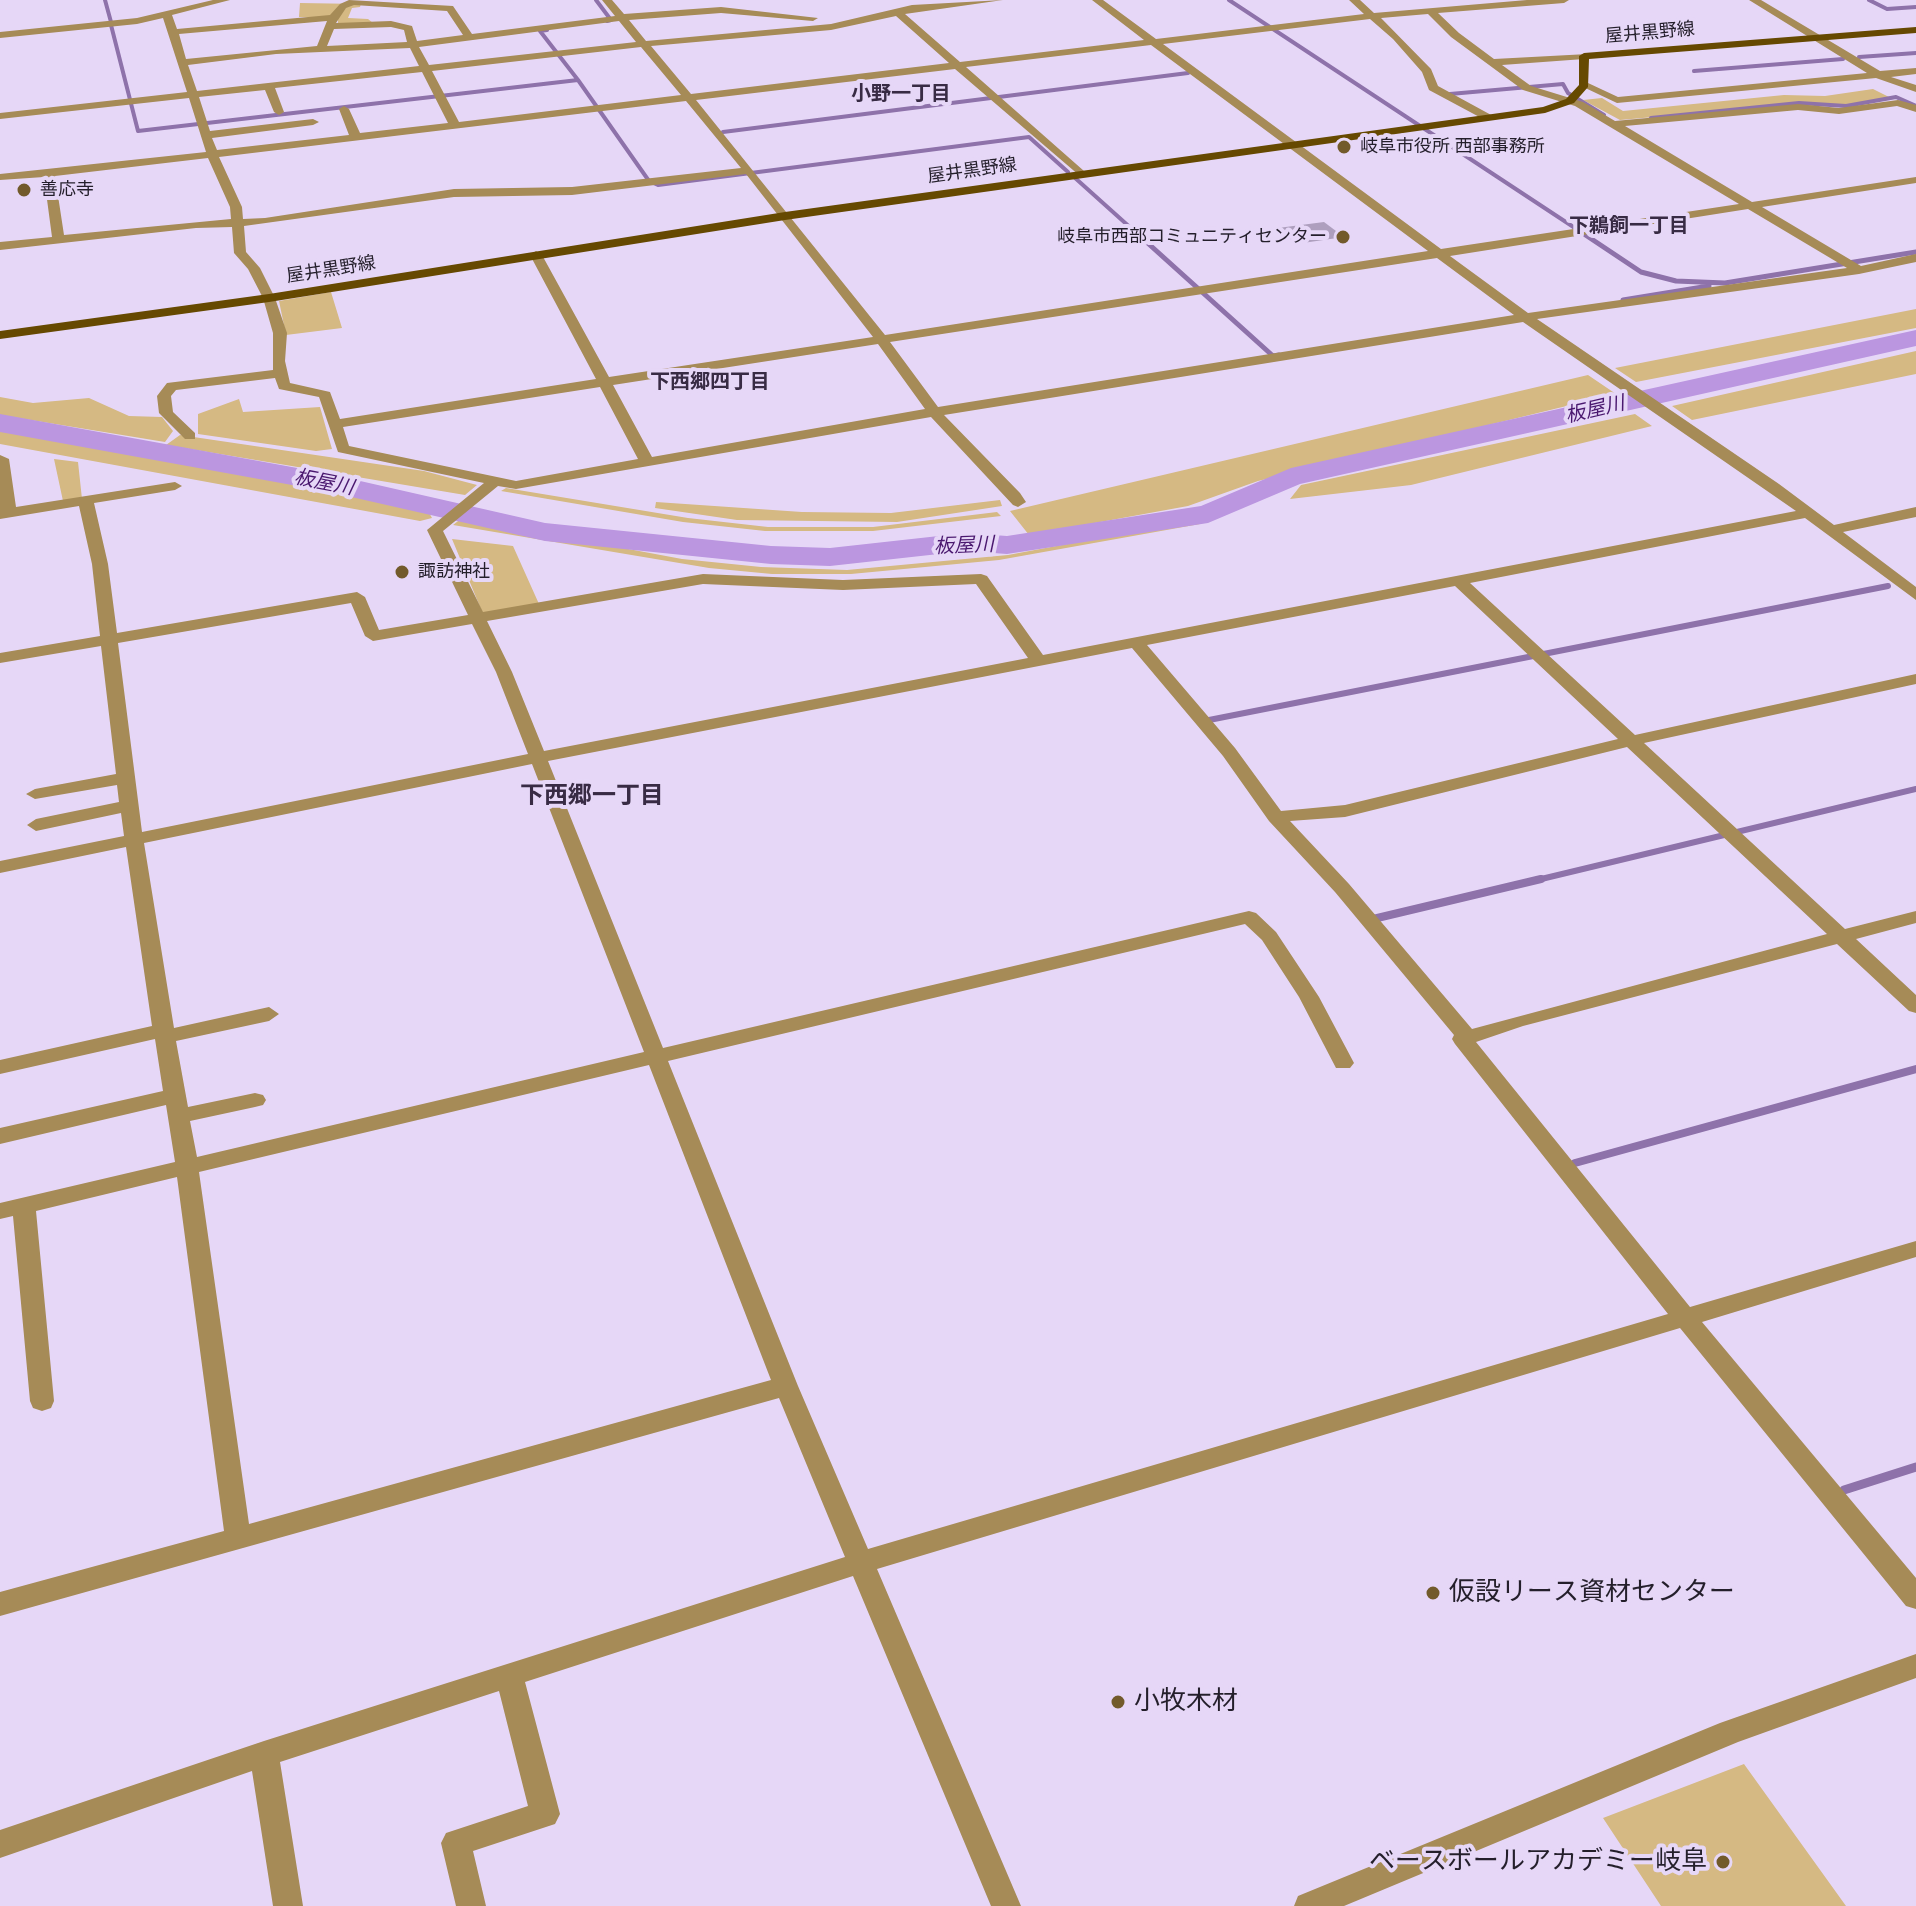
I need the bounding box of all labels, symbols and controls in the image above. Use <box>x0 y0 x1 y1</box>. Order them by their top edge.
street label: 屋井黒野線 <box>1604 18 1696 48</box>
district label: 小野一丁目 <box>851 82 951 106</box>
place label: 岐阜市役所 西部事務所 <box>1360 136 1545 158</box>
marker: 岐阜市役所 西部事務所 <box>1335 138 1353 156</box>
street label: 屋井黒野線 <box>926 154 1018 188</box>
place label: 善応寺 <box>40 179 94 201</box>
marker: 善応寺 <box>15 181 33 199</box>
district label: 下鵜飼一丁目 <box>1569 214 1689 238</box>
place label: 岐阜市西部コミュニティセンター <box>1057 226 1327 248</box>
marker: 岐阜市西部コミュニティセンター <box>1334 228 1352 246</box>
street label: 屋井黒野線 <box>285 252 377 288</box>
district label: 下西郷四丁目 <box>650 370 770 394</box>
water label: 板屋川 <box>1563 392 1627 428</box>
water label: 板屋川 <box>292 465 356 501</box>
water label: 板屋川 <box>934 533 994 559</box>
place label: 諏訪神社 <box>418 561 490 583</box>
marker: 諏訪神社 <box>393 563 411 581</box>
district label: 下西郷一丁目 <box>520 782 664 810</box>
place label: 仮設リース資材センター <box>1449 1577 1735 1609</box>
marker: 仮設リース資材センター <box>1424 1584 1442 1602</box>
place label: 小牧木材 <box>1134 1686 1238 1718</box>
marker: 小牧木材 <box>1109 1693 1127 1711</box>
place label: ベースボールアカデミー岐阜 <box>1369 1846 1707 1878</box>
marker: ベースボールアカデミー岐阜 <box>1714 1853 1732 1871</box>

